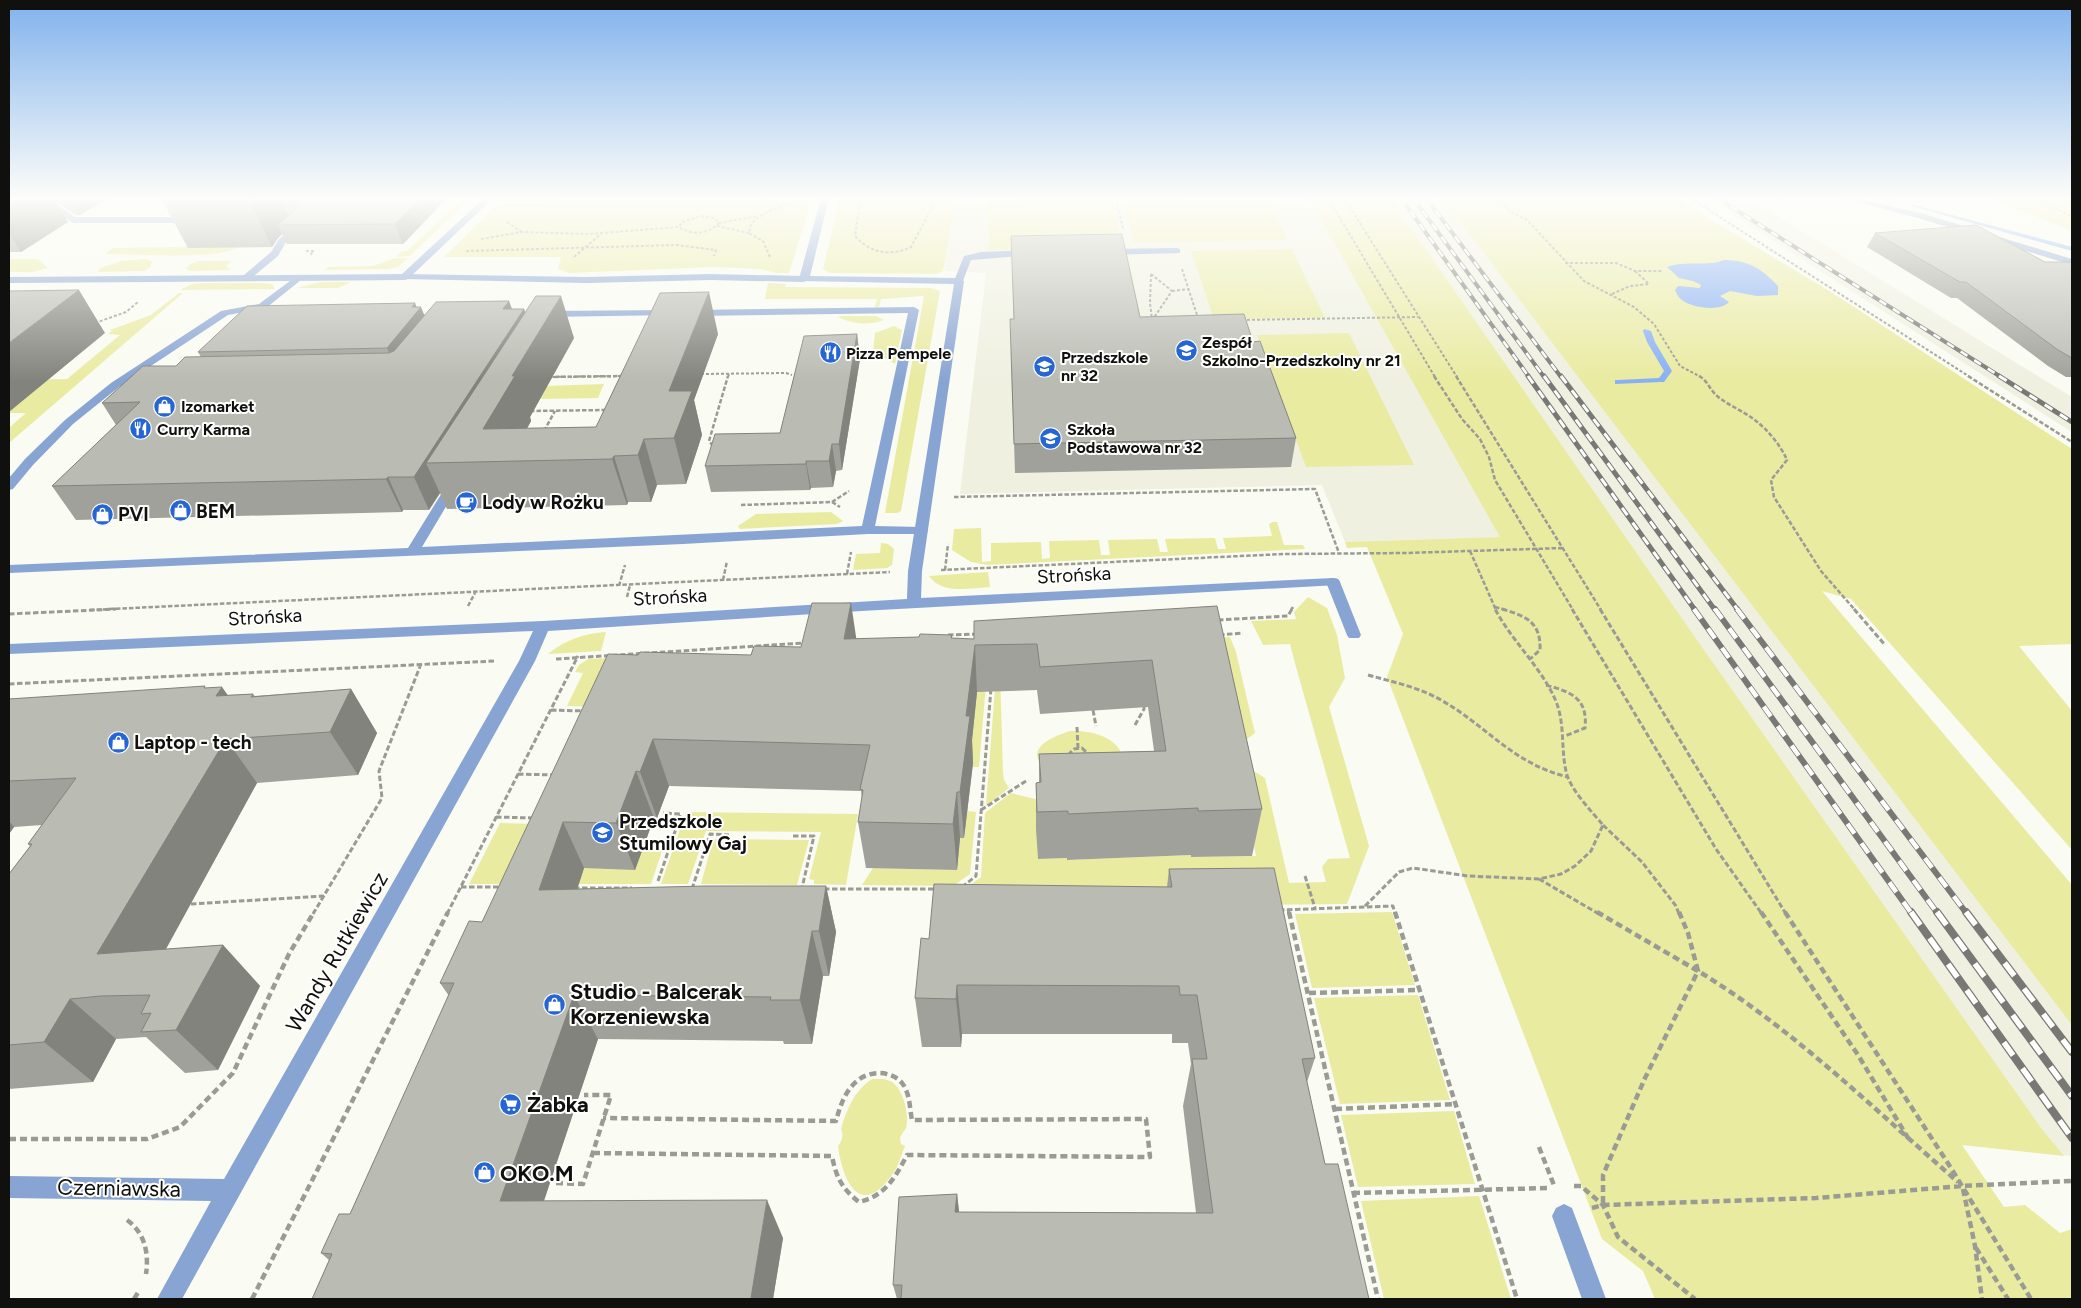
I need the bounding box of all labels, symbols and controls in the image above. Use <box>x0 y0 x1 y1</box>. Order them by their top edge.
place label: Zespół Szkolno-Przedszkolny nr 21 <box>1202 333 1401 370</box>
school or university icon: Zespół Szkolno-Przedszkolny nr 21 <box>1174 339 1198 363</box>
restaurant icon: Pizza Pempele <box>818 341 842 365</box>
place label: Pizza Pempele <box>846 344 951 363</box>
place label: Przedszkole nr 32 <box>1061 348 1148 385</box>
school or university icon: Przedszkole nr 32 <box>1033 354 1057 378</box>
shop icon: Izomarket <box>153 394 177 418</box>
place label: Izomarket <box>181 397 255 416</box>
restaurant icon: Curry Karma <box>129 417 153 441</box>
place label: Curry Karma <box>157 420 250 439</box>
place label: Szkoła Podstawowa nr 32 <box>1067 420 1202 457</box>
school or university icon: Szkoła Podstawowa nr 32 <box>1039 426 1063 450</box>
cafe icon: Lody w Rożku <box>454 490 478 514</box>
place label: Lody w Rożku <box>482 491 604 514</box>
shop icon: BEM <box>168 499 192 523</box>
place label: BEM <box>196 500 235 523</box>
shop icon: PVI <box>90 502 114 526</box>
place label: PVI <box>118 503 149 526</box>
street label: Strońska <box>1036 562 1112 588</box>
street label: Strońska <box>632 584 708 610</box>
street label: Strońska <box>227 604 303 630</box>
shop icon: Laptop - tech <box>106 730 130 754</box>
place label: Laptop - tech <box>134 731 252 754</box>
place label: Przedszkole Stumilowy Gaj <box>619 810 747 855</box>
school or university icon: Przedszkole Stumilowy Gaj <box>591 820 615 844</box>
street label: Wandy Rutkiewicz <box>280 867 394 1037</box>
place label: Studio - Balcerak Korzeniewska <box>570 978 743 1030</box>
shop icon: Studio - Balcerak Korzeniewska <box>542 992 566 1016</box>
place label: Żabka <box>527 1091 589 1118</box>
supermarket icon: Żabka <box>499 1092 523 1116</box>
place label: OKO.M <box>500 1160 574 1187</box>
shop icon: OKO.M <box>472 1161 496 1185</box>
street label: Czerniawska <box>57 1173 181 1203</box>

